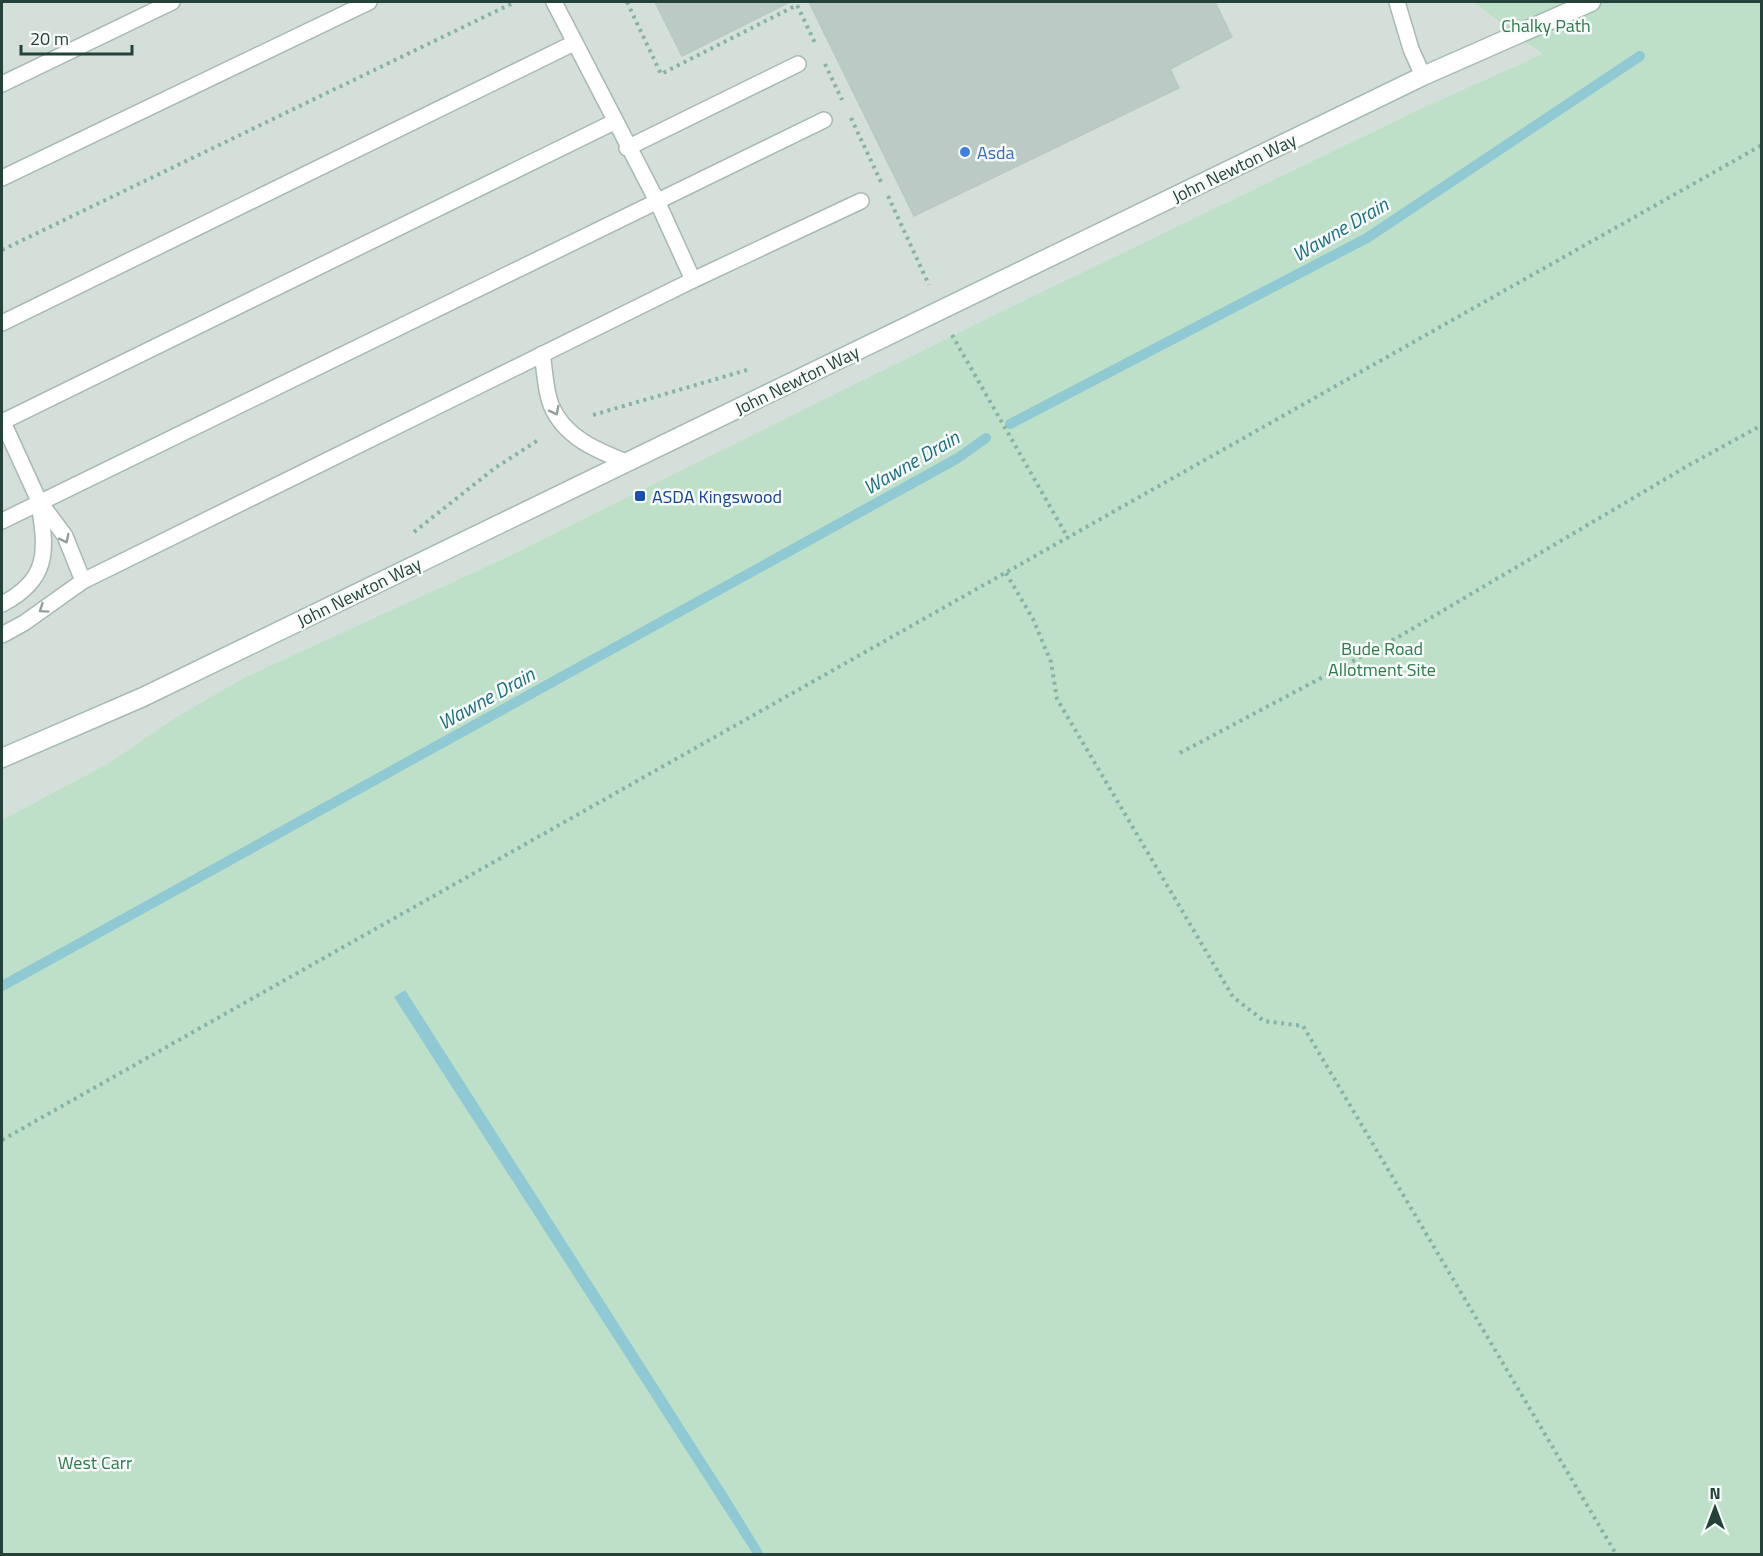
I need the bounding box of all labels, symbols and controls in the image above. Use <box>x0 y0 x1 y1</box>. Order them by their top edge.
park label: Chalky Path <box>1501 12 1591 39</box>
scale bar <box>21 18 132 56</box>
text: 20 m <box>30 25 69 52</box>
street label: John Newton Way <box>1167 126 1301 210</box>
place label: Asda <box>977 139 1015 166</box>
marker: Asda <box>958 145 972 159</box>
water label: Wawne Drain <box>1286 188 1395 269</box>
street label: John Newton Way <box>730 338 864 422</box>
one-way arrow <box>547 405 559 416</box>
water label: Wawne Drain <box>857 421 966 502</box>
place label: ASDA Kingswood <box>652 483 782 510</box>
marker: ASDA Kingswood <box>633 489 647 503</box>
one-way arrow <box>58 533 69 543</box>
street label: John Newton Way <box>292 550 426 634</box>
one-way arrow <box>39 602 50 613</box>
park label: Bude Road Allotment Site <box>1328 635 1436 683</box>
water label: Wawne Drain <box>432 658 541 737</box>
park label: West Carr <box>58 1449 132 1476</box>
north arrow <box>1685 1478 1745 1538</box>
text: N <box>1709 1481 1721 1505</box>

